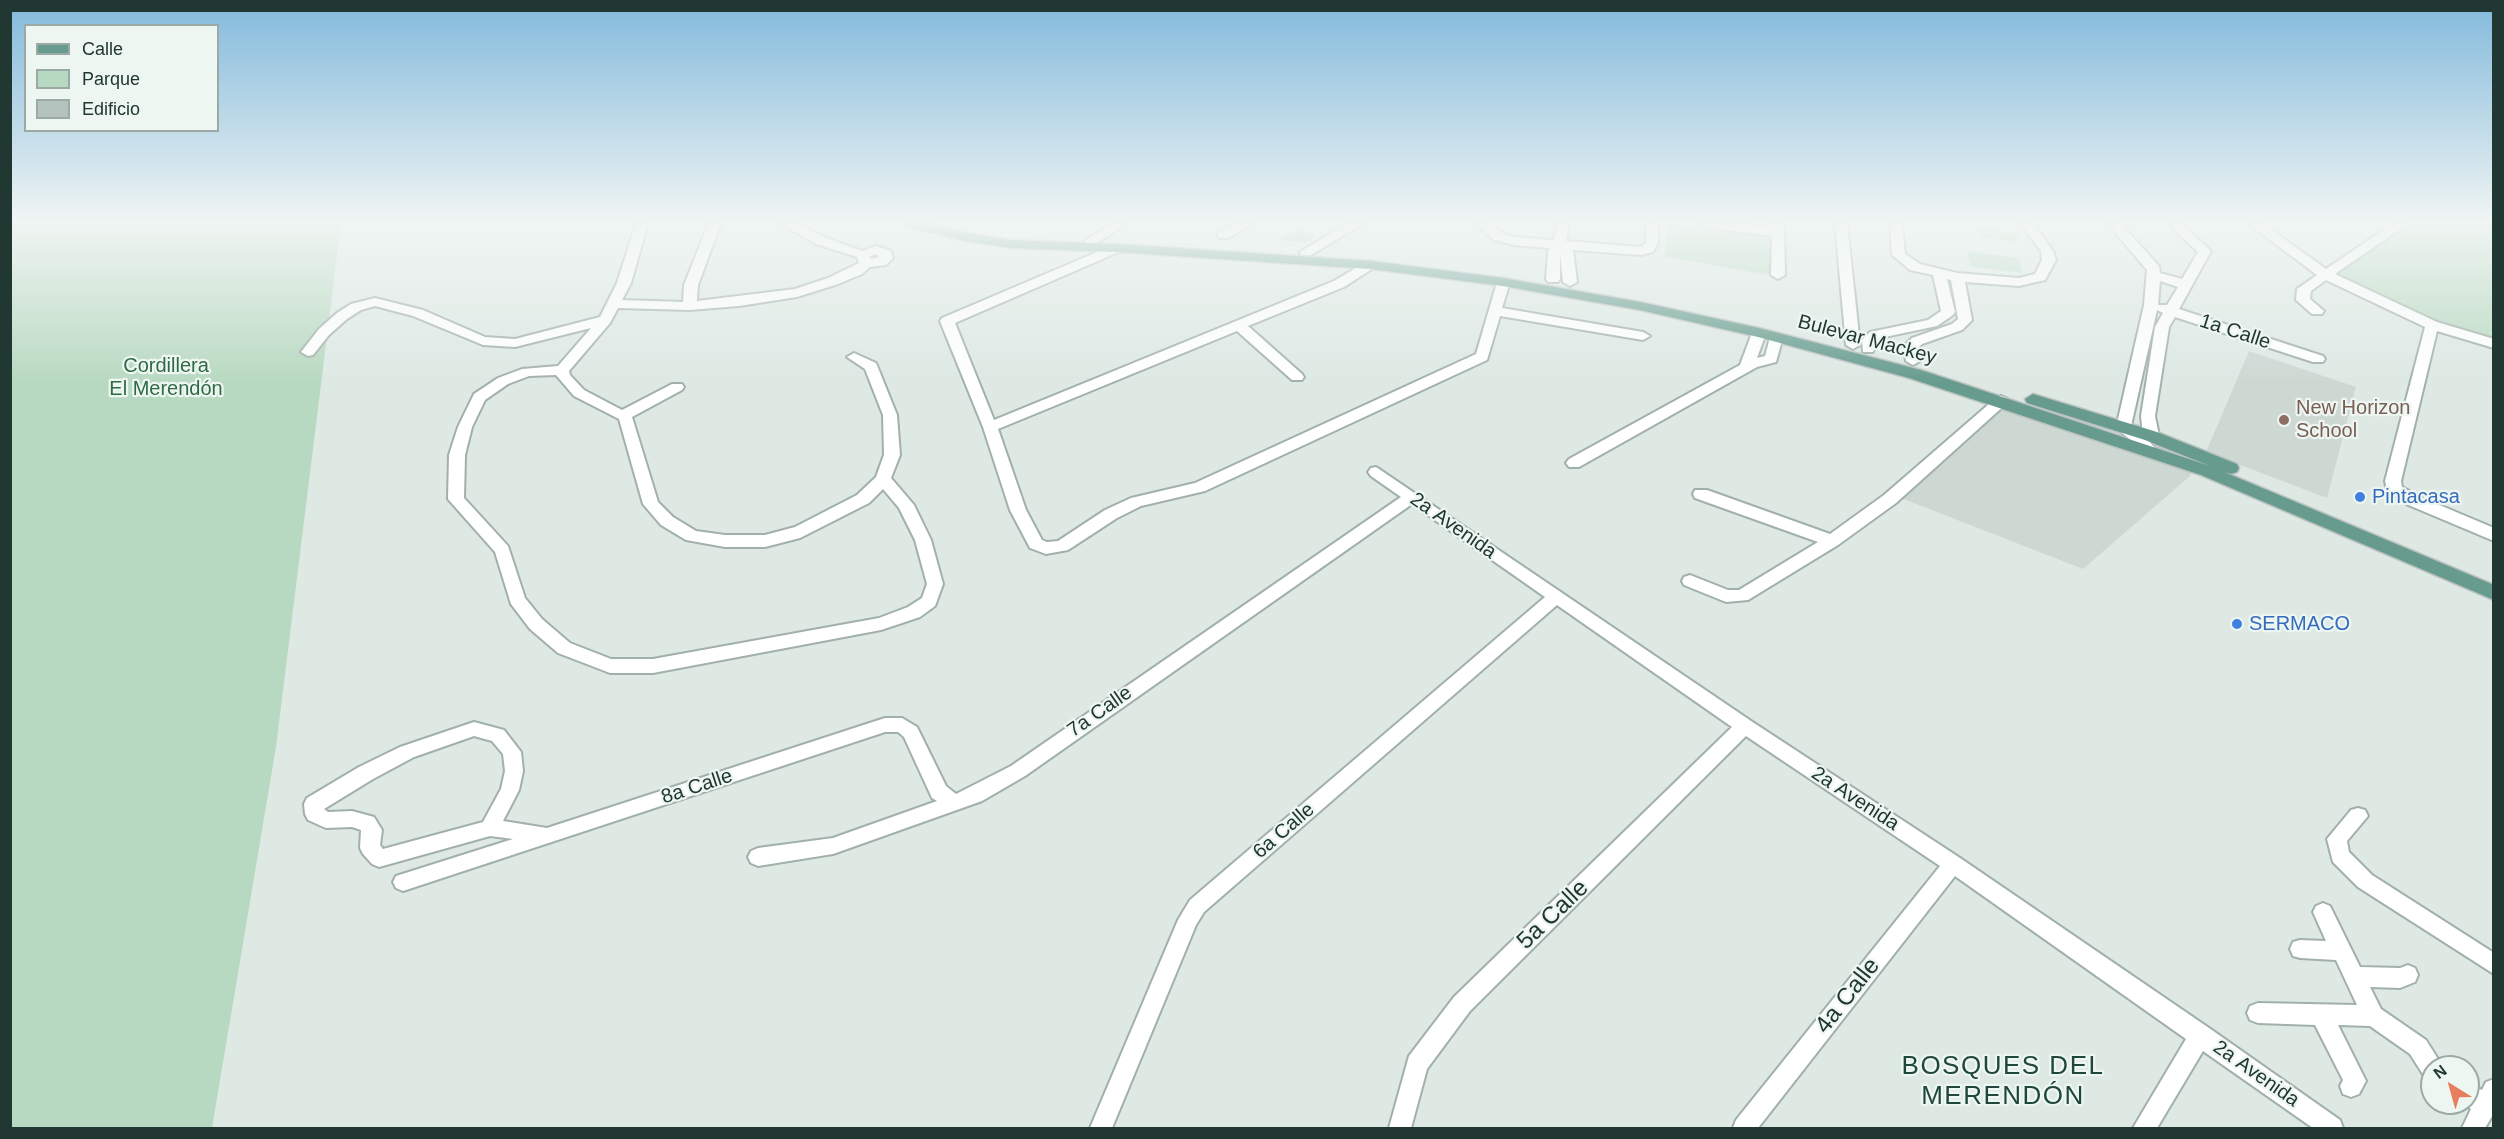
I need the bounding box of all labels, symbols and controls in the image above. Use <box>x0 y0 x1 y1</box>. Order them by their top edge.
legend <box>24 24 219 132</box>
text: Calle <box>82 39 123 59</box>
text: Parque <box>82 69 140 89</box>
text: Edificio <box>82 99 140 119</box>
street label: 1a Calle <box>2196 309 2274 355</box>
street label: Bulevar Mackey <box>1795 310 1939 370</box>
park label: Cordillera El Merendón <box>109 354 223 401</box>
place label: New Horizon School <box>2296 396 2410 443</box>
marker: New Horizon School <box>2277 413 2291 427</box>
place label: Pintacasa <box>2372 485 2460 509</box>
street label: 2a Avenida <box>1405 488 1501 564</box>
marker: Pintacasa <box>2353 490 2367 504</box>
place label: SERMACO <box>2249 612 2350 636</box>
marker: SERMACO <box>2230 617 2244 631</box>
street label: 7a Calle <box>1063 681 1137 743</box>
street label: 2a Avenida <box>1807 762 1903 836</box>
street label: 8a Calle <box>658 764 736 810</box>
street label: 6a Calle <box>1248 798 1320 864</box>
street label: 5a Calle <box>1511 874 1595 956</box>
street label: 4a Calle <box>1810 952 1886 1040</box>
street label: 2a Avenida <box>2208 1036 2304 1112</box>
district label: BOSQUES DEL MERENDÓN <box>1902 1051 2104 1112</box>
north arrow <box>2420 1055 2480 1115</box>
text: N <box>2430 1062 2450 1082</box>

